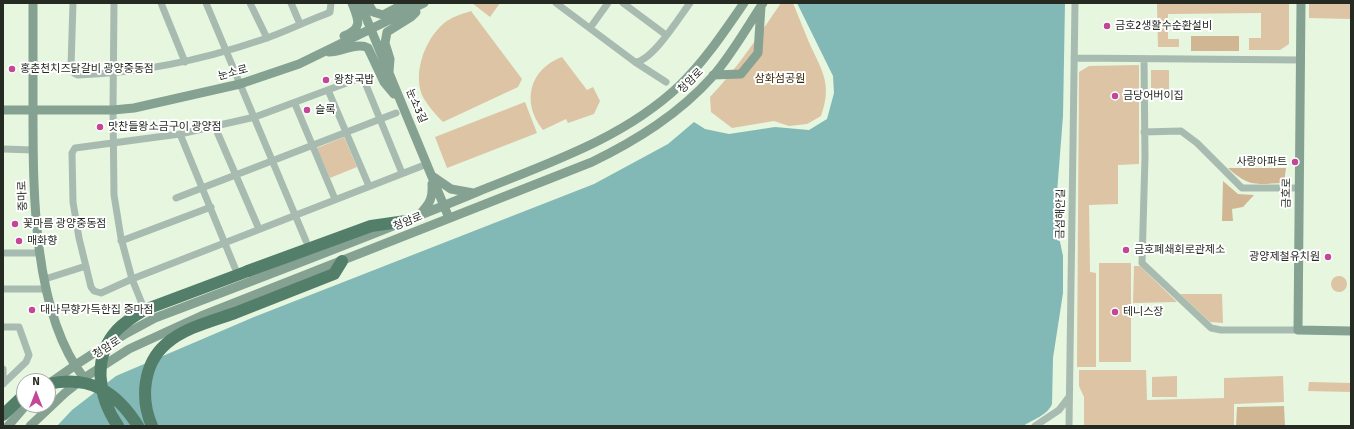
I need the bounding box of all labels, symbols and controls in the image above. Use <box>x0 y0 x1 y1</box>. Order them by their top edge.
place label: 금호2생활수순환설비 <box>1115 19 1212 33</box>
marker: 금호2생활수순환설비 <box>1102 21 1112 31</box>
place label: 홍춘천치즈닭갈비 광양중동점 <box>20 62 154 76</box>
street label: 눈소로 <box>217 63 249 83</box>
marker: 홍춘천치즈닭갈비 광양중동점 <box>7 64 17 74</box>
street label: 청암로 <box>676 66 706 96</box>
park label: 삼화섬공원 <box>755 72 805 86</box>
place label: 왕창국밥 <box>334 73 374 87</box>
marker: 왕창국밥 <box>321 75 331 85</box>
street label: 눈소3길 <box>403 87 429 125</box>
place label: 금당어버이집 <box>1123 89 1184 103</box>
marker: 금당어버이집 <box>1110 91 1120 101</box>
place label: 슬록 <box>315 103 335 117</box>
marker: 슬록 <box>302 105 312 115</box>
place label: 맛찬들왕소금구이 광양점 <box>108 120 222 134</box>
marker: 맛찬들왕소금구이 광양점 <box>95 122 105 132</box>
place label: 사랑아파트 <box>1236 155 1287 169</box>
marker: 사랑아파트 <box>1290 157 1300 167</box>
street label: 금호로 <box>1280 178 1294 208</box>
street label: 중마로 <box>16 181 30 211</box>
street label: 금섬해안길 <box>1054 189 1068 239</box>
street label: 청암로 <box>391 210 425 234</box>
place label: 꽃마름 광양중동점 <box>23 217 106 231</box>
marker: 꽃마름 광양중동점 <box>10 219 20 229</box>
place label: 매화향 <box>27 234 57 248</box>
marker: 매화향 <box>14 236 24 246</box>
place label: 금호폐쇄회로관제소 <box>1134 243 1225 257</box>
marker: 금호폐쇄회로관제소 <box>1121 245 1131 255</box>
place label: 광양제철유치원 <box>1249 250 1320 264</box>
marker: 광양제철유치원 <box>1323 252 1333 262</box>
place label: 대나무향가득한집 중마점 <box>40 303 154 317</box>
marker: 대나무향가득한집 중마점 <box>27 305 37 315</box>
place label: 테니스장 <box>1123 305 1163 319</box>
marker: 테니스장 <box>1110 307 1120 317</box>
street label: 청암로 <box>91 334 123 362</box>
north arrow <box>16 373 56 413</box>
text: N <box>32 375 40 388</box>

